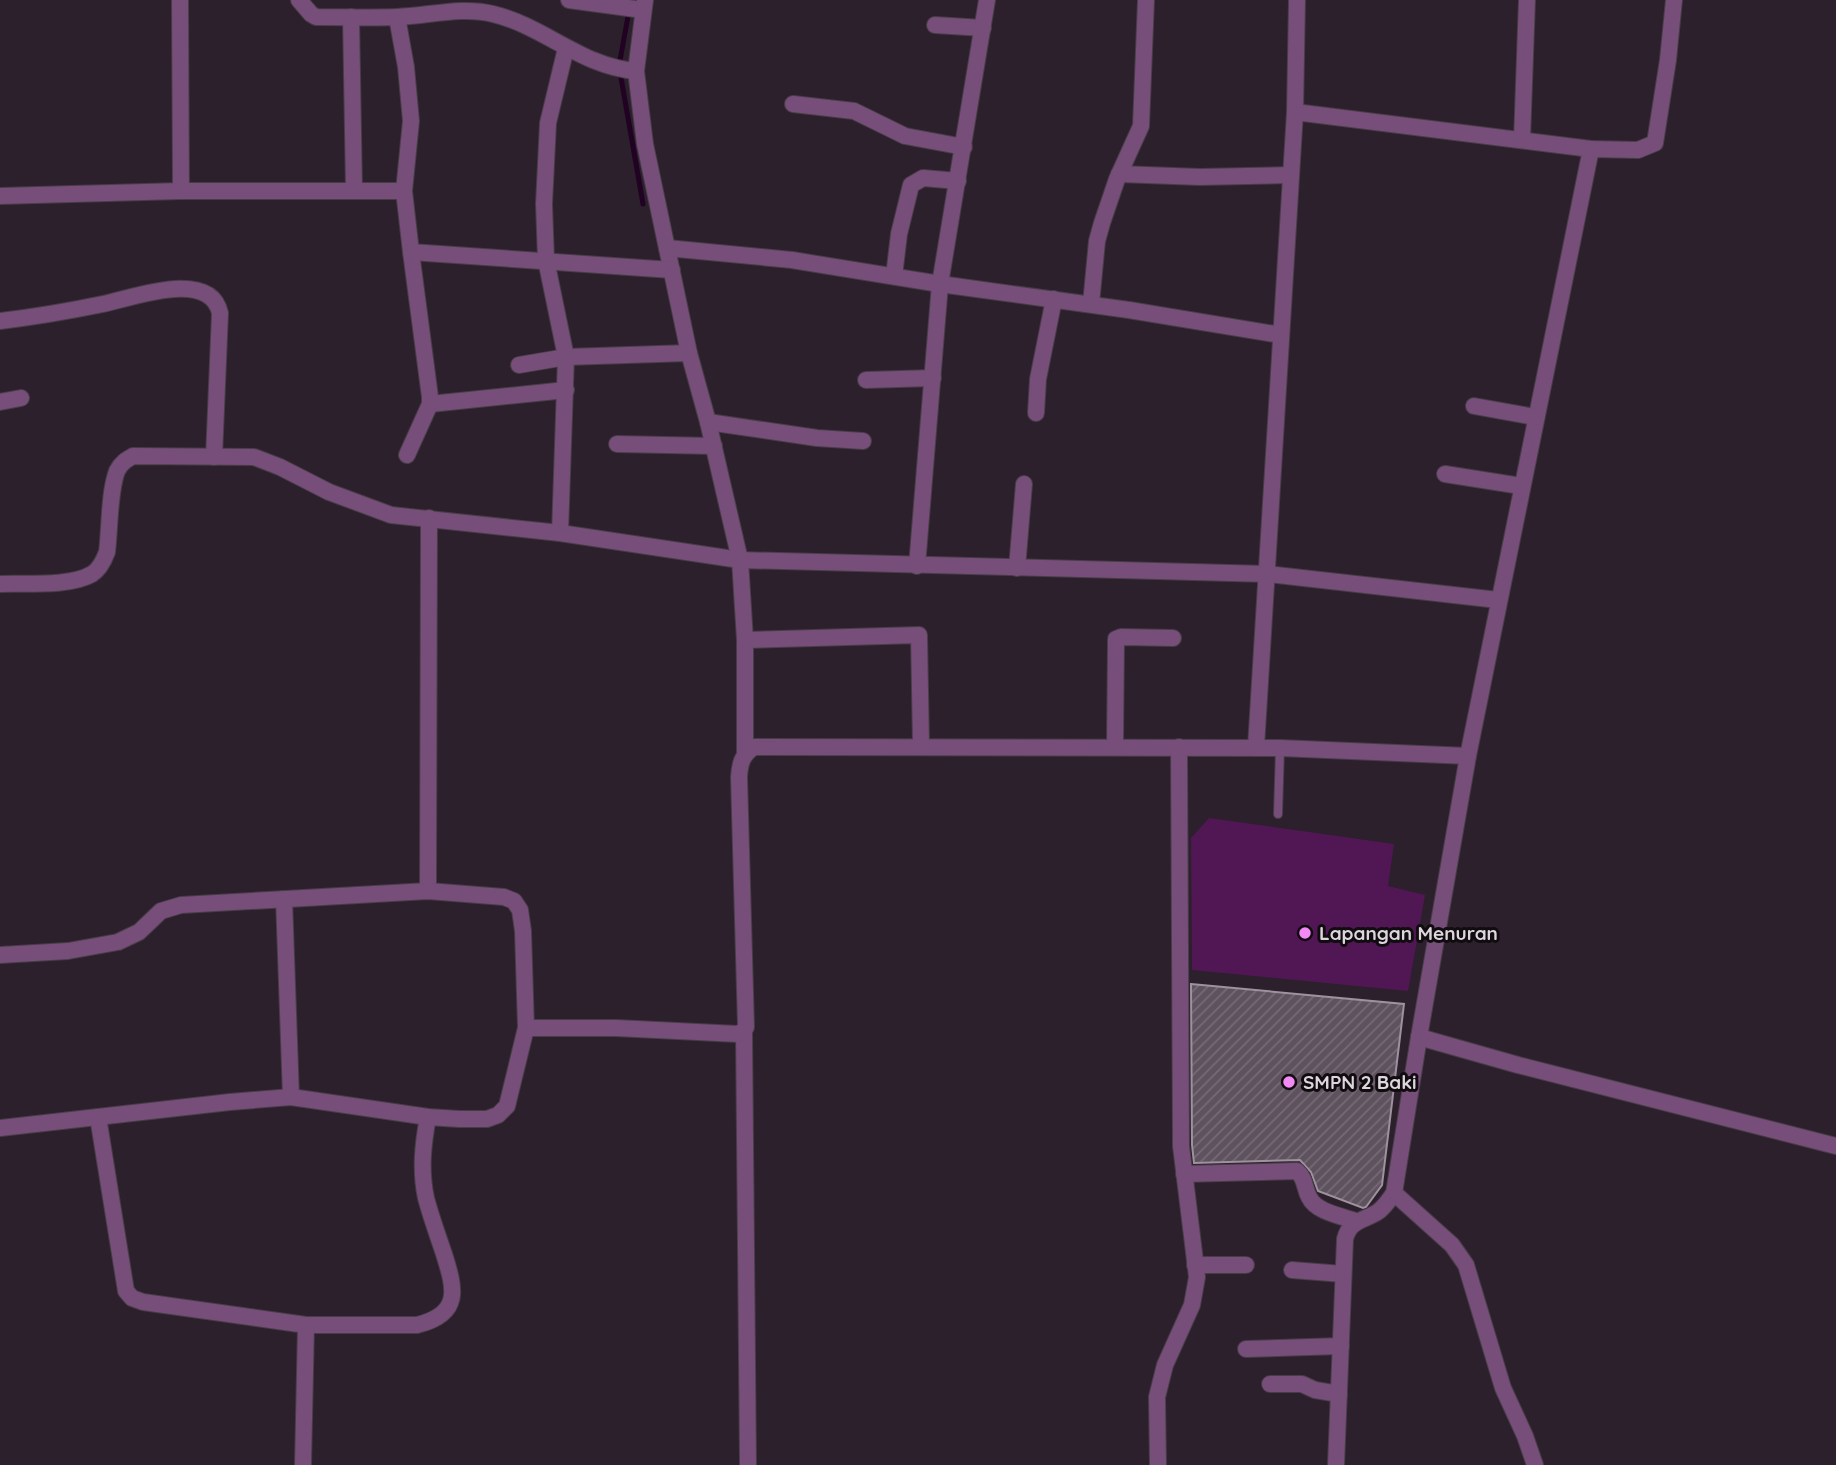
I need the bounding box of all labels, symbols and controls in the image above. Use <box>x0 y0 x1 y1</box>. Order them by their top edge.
place label: Lapangan Menuran <box>1319 921 1498 945</box>
marker: Lapangan Menuran <box>1297 925 1313 941</box>
place label: SMPN 2 Baki <box>1303 1070 1416 1094</box>
marker: SMPN 2 Baki <box>1281 1074 1297 1090</box>

